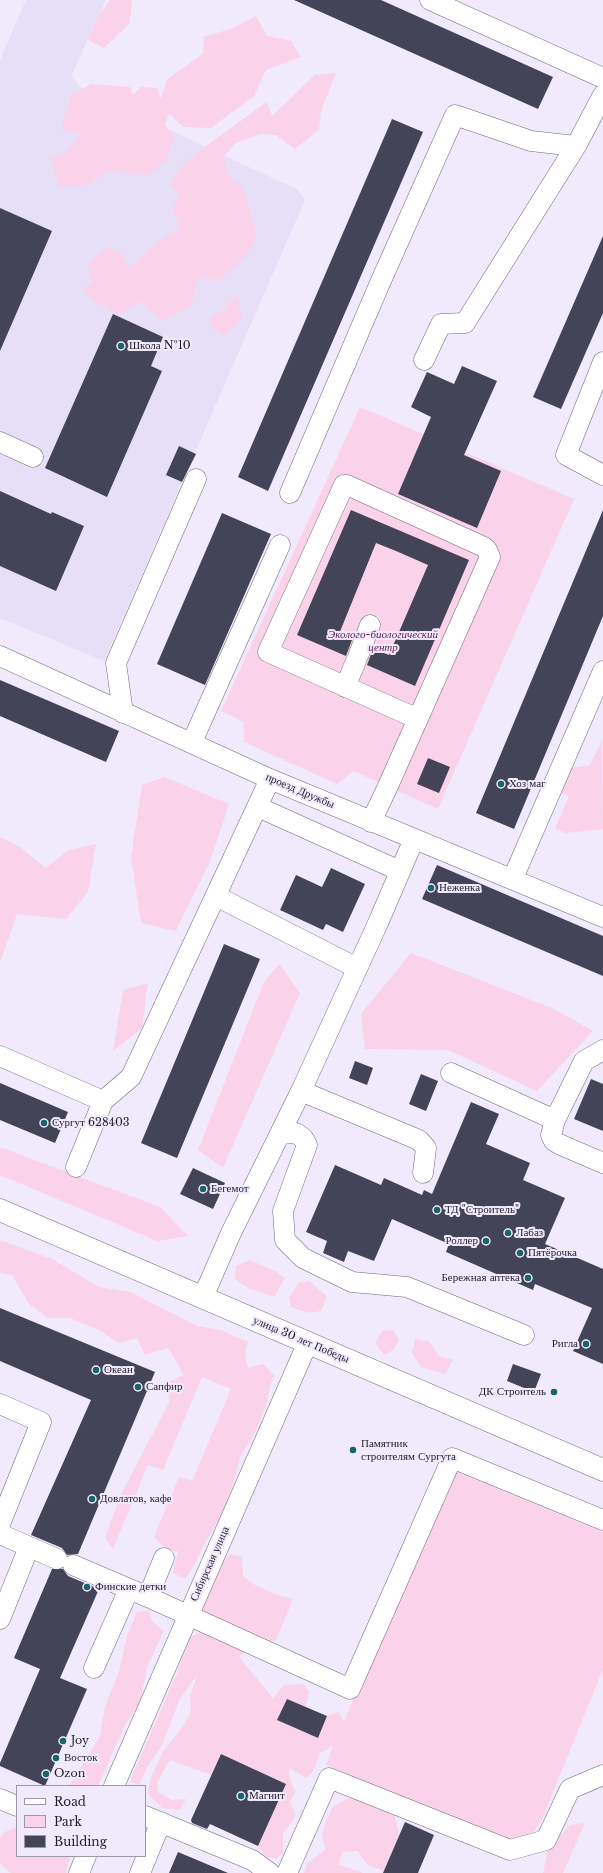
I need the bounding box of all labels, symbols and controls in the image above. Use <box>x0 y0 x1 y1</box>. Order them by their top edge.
place label: Школа №10 <box>129 339 191 353</box>
marker: Школа №10 <box>116 341 126 351</box>
park label: Эколого-биологический центр <box>328 628 438 654</box>
street label: проезд Дружбы <box>264 771 336 811</box>
place label: Хоз маг <box>509 777 546 791</box>
marker: Хоз маг <box>496 779 506 789</box>
place label: Неженка <box>439 881 480 895</box>
marker: Неженка <box>426 883 436 893</box>
place label: Сургут 628403 <box>52 1116 130 1130</box>
marker: Сургут 628403 <box>39 1118 49 1128</box>
place label: Бегемот <box>211 1182 249 1196</box>
marker: Бегемот <box>198 1184 208 1194</box>
place label: ТД "Строитель" <box>445 1203 519 1217</box>
marker: ТД "Строитель" <box>432 1205 442 1215</box>
place label: Лабаз <box>516 1226 543 1240</box>
marker: Лабаз <box>503 1228 513 1238</box>
place label: Роллер <box>445 1234 478 1248</box>
marker: Роллер <box>481 1236 491 1246</box>
place label: Пятёрочка <box>528 1246 577 1260</box>
marker: Пятёрочка <box>515 1248 525 1258</box>
place label: Бережная аптека <box>441 1271 520 1285</box>
marker: Бережная аптека <box>523 1273 533 1283</box>
street label: улица 30 лет Победы <box>251 1314 351 1366</box>
place label: Ригла <box>552 1337 578 1351</box>
marker: Ригла <box>581 1339 591 1349</box>
place label: Океан <box>104 1363 133 1377</box>
marker: Океан <box>91 1365 101 1375</box>
place label: Сапфир <box>146 1380 182 1394</box>
marker: Сапфир <box>133 1382 143 1392</box>
place label: ДК Строитель <box>479 1385 546 1399</box>
marker: ДК Строитель <box>549 1387 559 1397</box>
place label: Памятник строителям Сургута <box>361 1437 456 1463</box>
marker: Памятник строителям Сургута <box>348 1445 358 1455</box>
place label: Довлатов, кафе <box>100 1492 172 1506</box>
marker: Довлатов, кафе <box>87 1494 97 1504</box>
street label: Сибирская улица <box>188 1525 232 1603</box>
place label: Финские детки <box>95 1580 166 1594</box>
marker: Финские детки <box>82 1582 92 1592</box>
place label: Joy <box>71 1734 89 1748</box>
marker: Joy <box>58 1736 68 1746</box>
place label: Восток <box>64 1751 97 1765</box>
marker: Восток <box>51 1753 61 1763</box>
place label: Ozon <box>54 1767 85 1781</box>
marker: Ozon <box>41 1769 51 1779</box>
legend <box>16 1785 146 1857</box>
place label: Магнит <box>249 1789 285 1803</box>
marker: Магнит <box>236 1791 246 1801</box>
text: Road <box>54 1794 86 1809</box>
text: Park <box>54 1814 82 1829</box>
text: Building <box>54 1834 107 1849</box>

